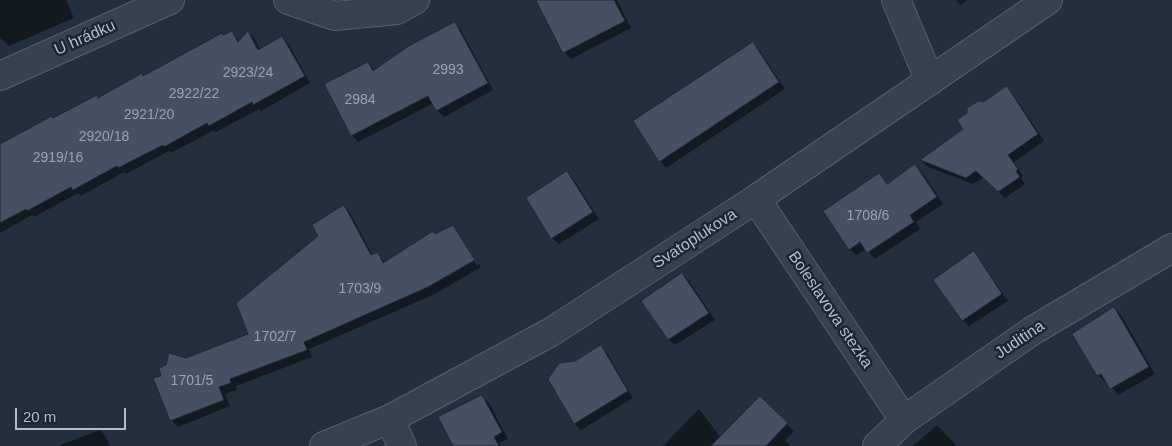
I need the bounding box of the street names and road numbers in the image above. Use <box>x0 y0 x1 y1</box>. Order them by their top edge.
street label: U hrádku <box>51 16 119 60</box>
street label: Svatoplukova <box>649 205 741 273</box>
street label: Boleslavova stezka <box>784 248 876 372</box>
street label: Juditina <box>992 317 1048 363</box>

